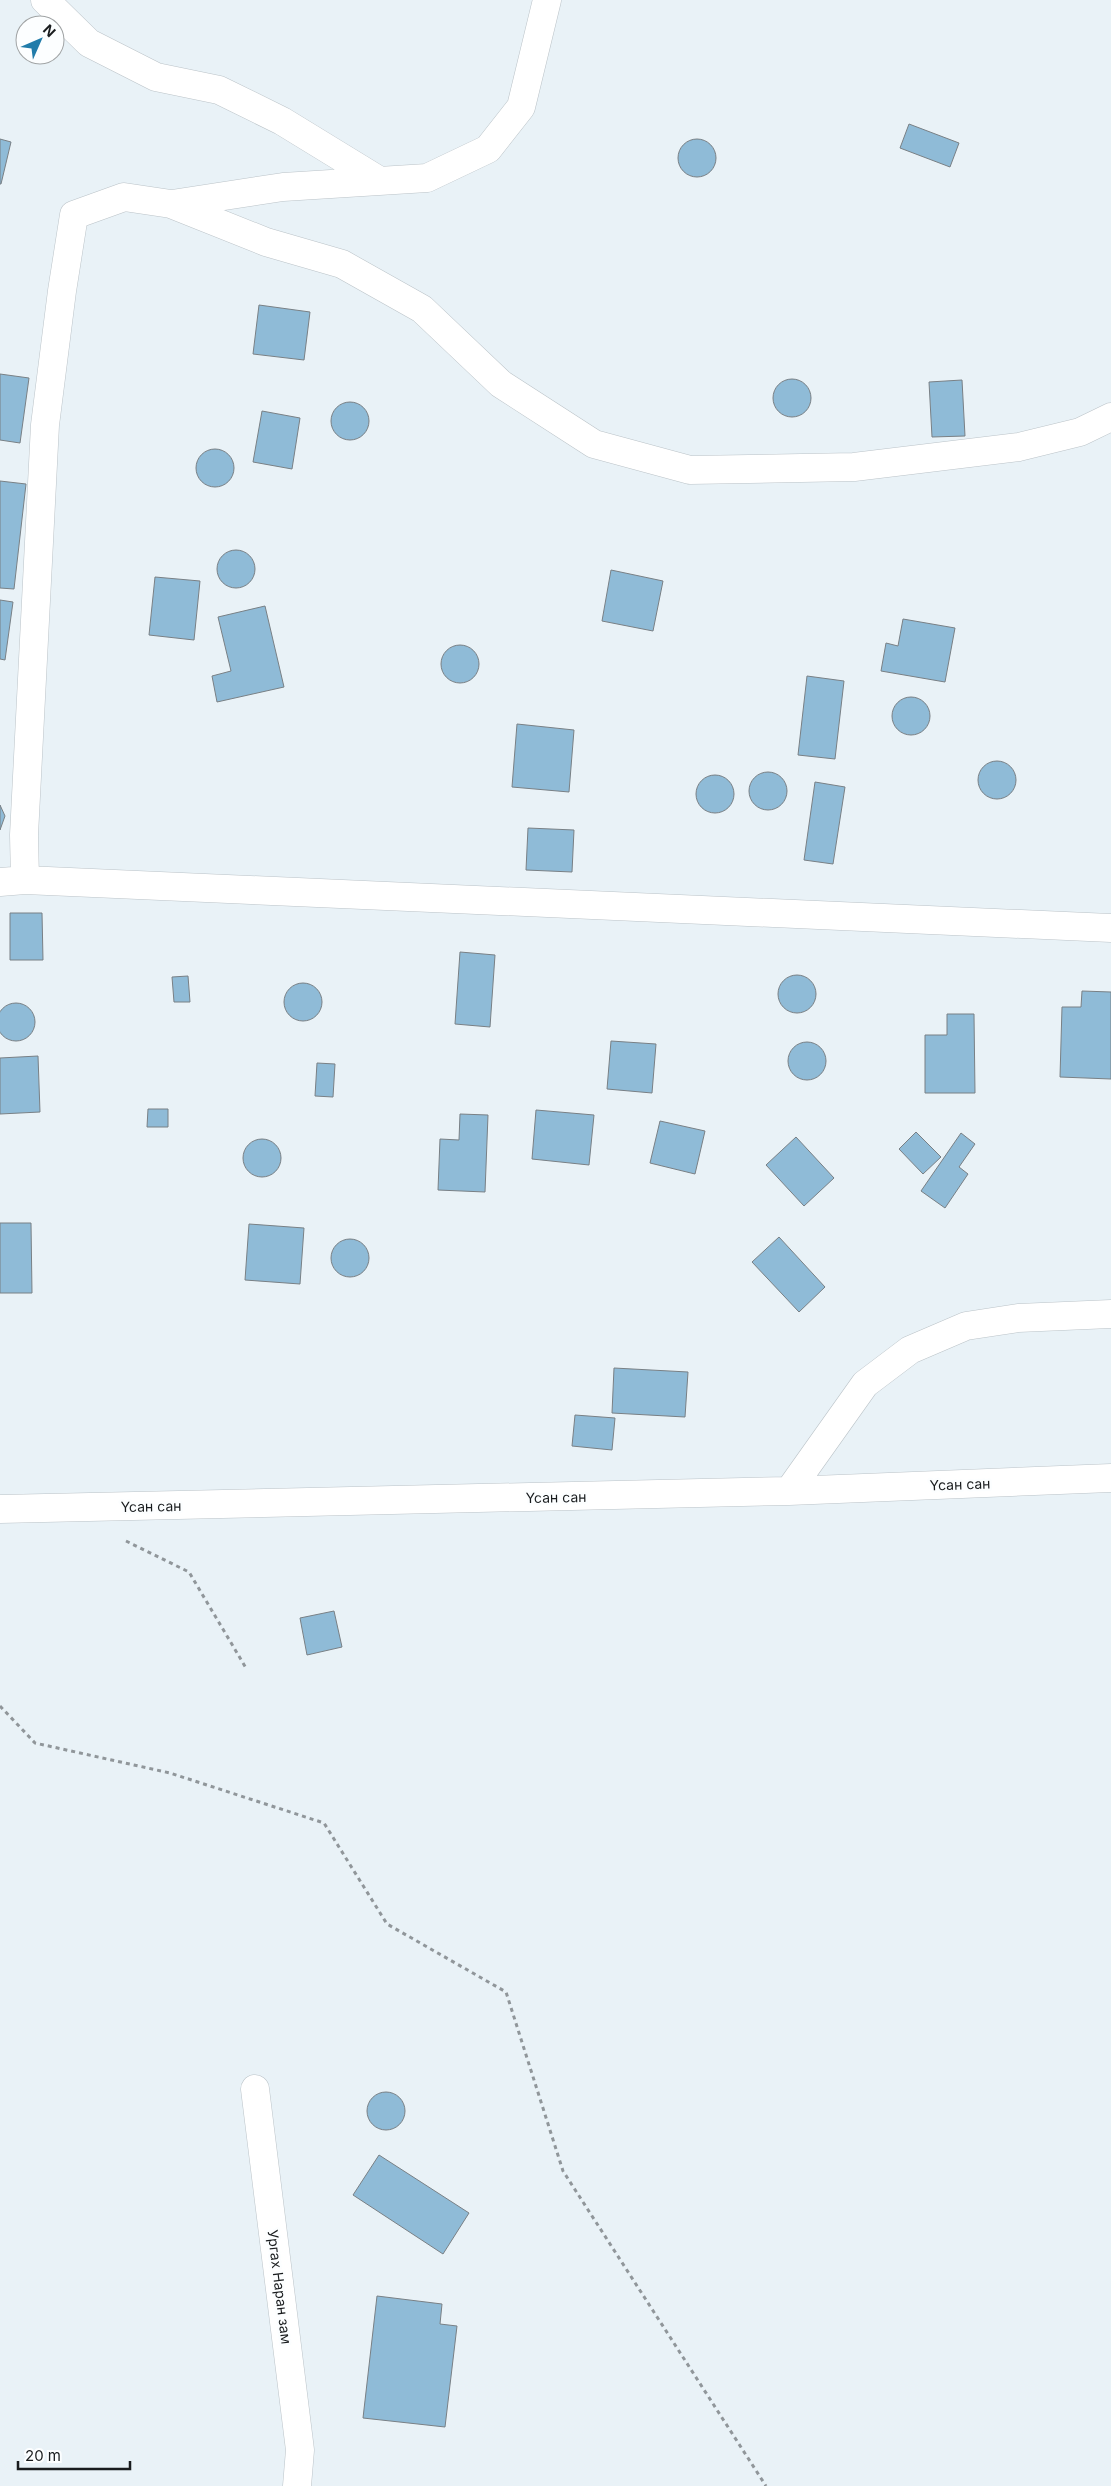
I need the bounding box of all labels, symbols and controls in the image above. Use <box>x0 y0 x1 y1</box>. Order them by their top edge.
north arrow <box>15 15 65 65</box>
text: N <box>40 21 59 40</box>
street label: Үсан сан <box>929 1474 991 1494</box>
street label: Үсан сан <box>525 1488 587 1506</box>
street label: Үсан сан <box>120 1497 182 1515</box>
street label: Ургах Наран зам <box>265 2229 295 2345</box>
scale bar <box>18 2438 130 2470</box>
text: 20 m <box>25 2446 61 2465</box>

